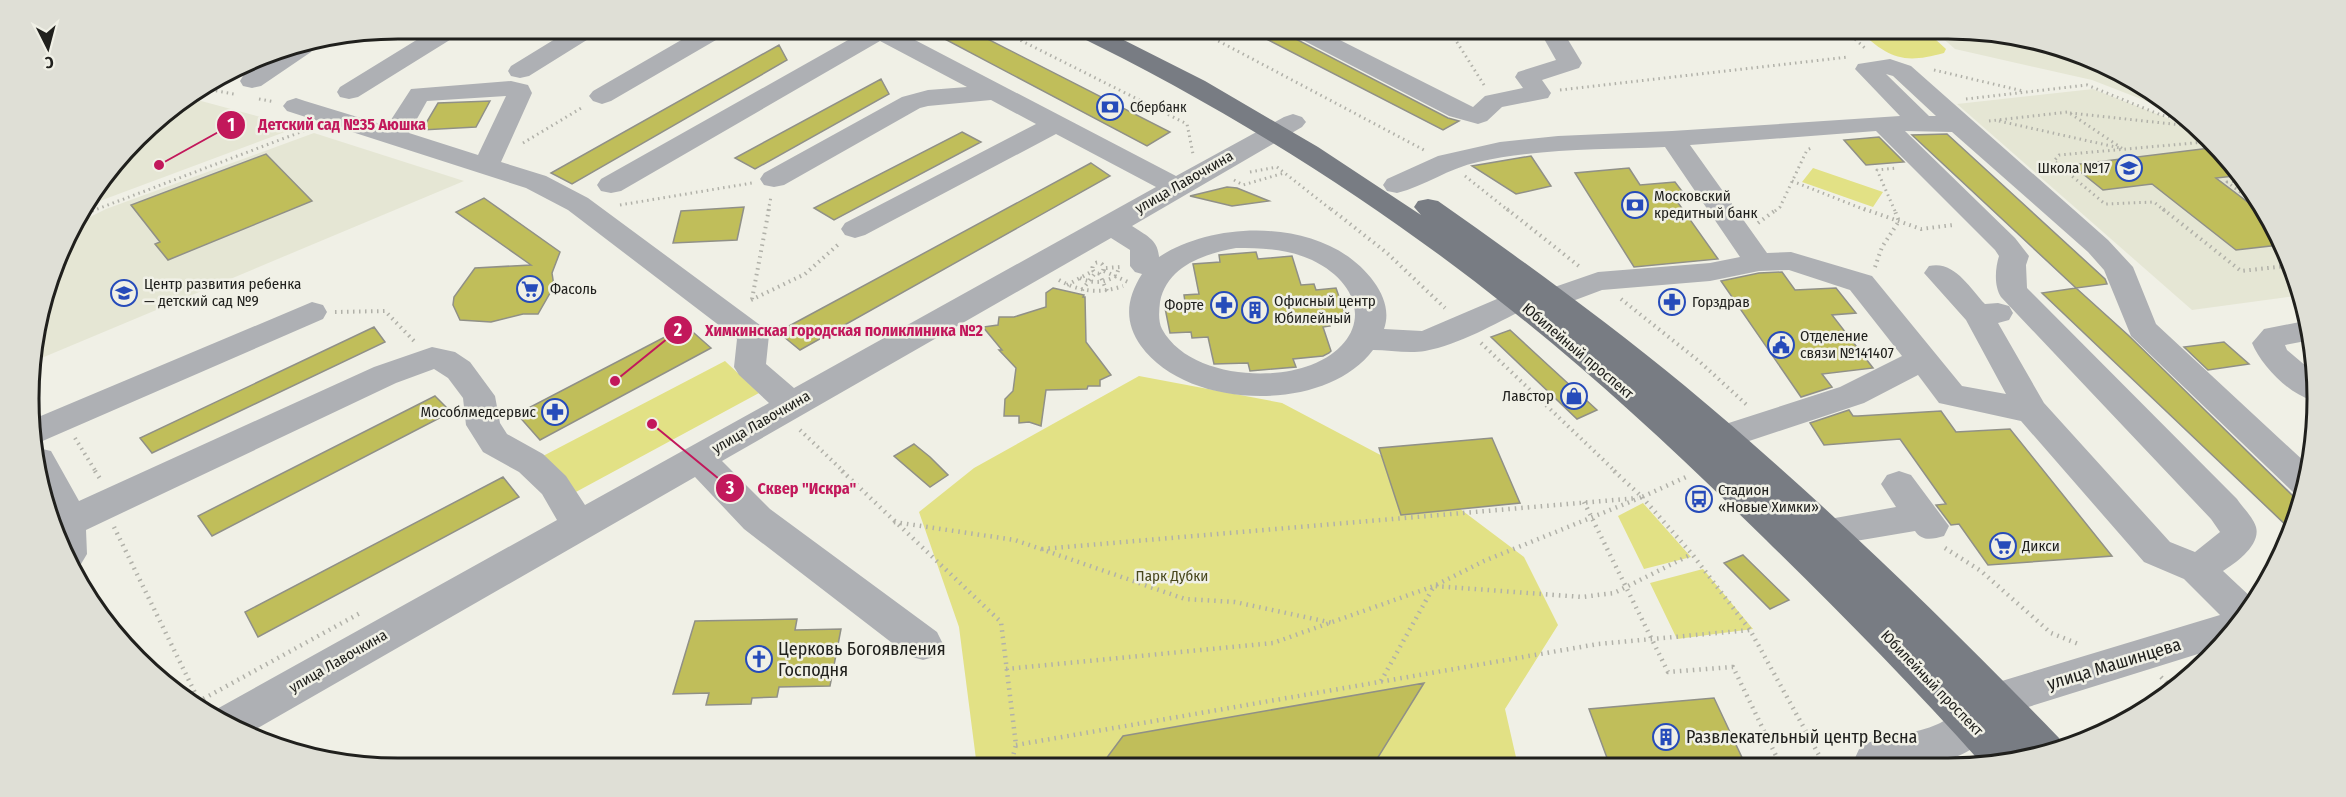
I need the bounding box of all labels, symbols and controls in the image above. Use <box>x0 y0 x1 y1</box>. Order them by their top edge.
north arrow <box>18 18 78 78</box>
text: С <box>44 53 55 72</box>
bank icon: Сбербанк <box>1095 92 1125 122</box>
place label: Сбербанк <box>1130 99 1187 116</box>
callout: Детский сад №35 Аюшка <box>216 108 438 142</box>
text: 1 <box>227 114 235 136</box>
text: Детский сад №35 Аюшка <box>257 115 426 134</box>
street label: улица Лавочкина <box>1132 147 1236 217</box>
school or university icon: Школа №17 <box>2114 153 2144 183</box>
place label: Школа №17 <box>2037 159 2110 177</box>
place label: Московский кредитный банк <box>1654 187 1758 222</box>
bank icon: Московский кредитный банк <box>1620 190 1650 220</box>
supermarket icon: Фасоль <box>515 274 545 304</box>
place label: Центр развития ребенка — детский сад №9 <box>144 275 301 310</box>
school or university icon: Центр развития ребенка — детский сад №9 <box>109 278 139 308</box>
place label: Фасоль <box>550 280 597 298</box>
pharmacy icon: Горздрав <box>1657 287 1687 317</box>
pharmacy icon: Форте <box>1209 290 1239 320</box>
place label: Офисный центр Юбилейный <box>1274 292 1376 327</box>
place label: Горздрав <box>1692 293 1750 311</box>
building icon: Офисный центр Юбилейный <box>1240 295 1270 325</box>
place label: Форте <box>1164 296 1204 314</box>
street label: Юбилейный проспект <box>1519 299 1638 403</box>
callout: Химкинская городская поликлиника №2 <box>663 313 995 347</box>
text: 2 <box>673 319 682 341</box>
text: Химкинская городская поликлиника №2 <box>704 321 984 340</box>
place label: Отделение связи №141407 <box>1800 327 1894 362</box>
public building icon: Отделение связи №141407 <box>1766 330 1796 360</box>
shop icon: Лавстор <box>1559 381 1589 411</box>
street label: улица Лавочкина <box>709 387 813 457</box>
place label: Лавстор <box>1502 387 1554 405</box>
pharmacy icon: Мособлмедсервис <box>540 397 570 427</box>
place label: Мособлмедсервис <box>421 403 537 421</box>
callout: Сквер "Искра" <box>715 471 868 505</box>
text: 3 <box>725 477 735 499</box>
text: Сквер "Искра" <box>758 479 857 498</box>
place label: Стадион «Новые Химки» <box>1718 481 1819 516</box>
bus stop icon: Стадион «Новые Химки» <box>1684 484 1714 514</box>
supermarket icon: Дикси <box>1988 531 2018 561</box>
place label: Дикси <box>2021 537 2060 555</box>
park label: Парк Дубки <box>1136 567 1208 585</box>
street label: улица Лавочкина <box>286 626 390 696</box>
street label: Юбилейный проспект <box>1877 627 1988 740</box>
street label: улица Машинцева <box>2044 633 2184 695</box>
place label: Церковь Богоявления Господня <box>778 638 946 681</box>
church icon: Церковь Богоявления Господня <box>744 644 774 674</box>
building icon: Развлекательный центр Весна <box>1651 722 1681 752</box>
place label: Развлекательный центр Весна <box>1686 726 1918 748</box>

